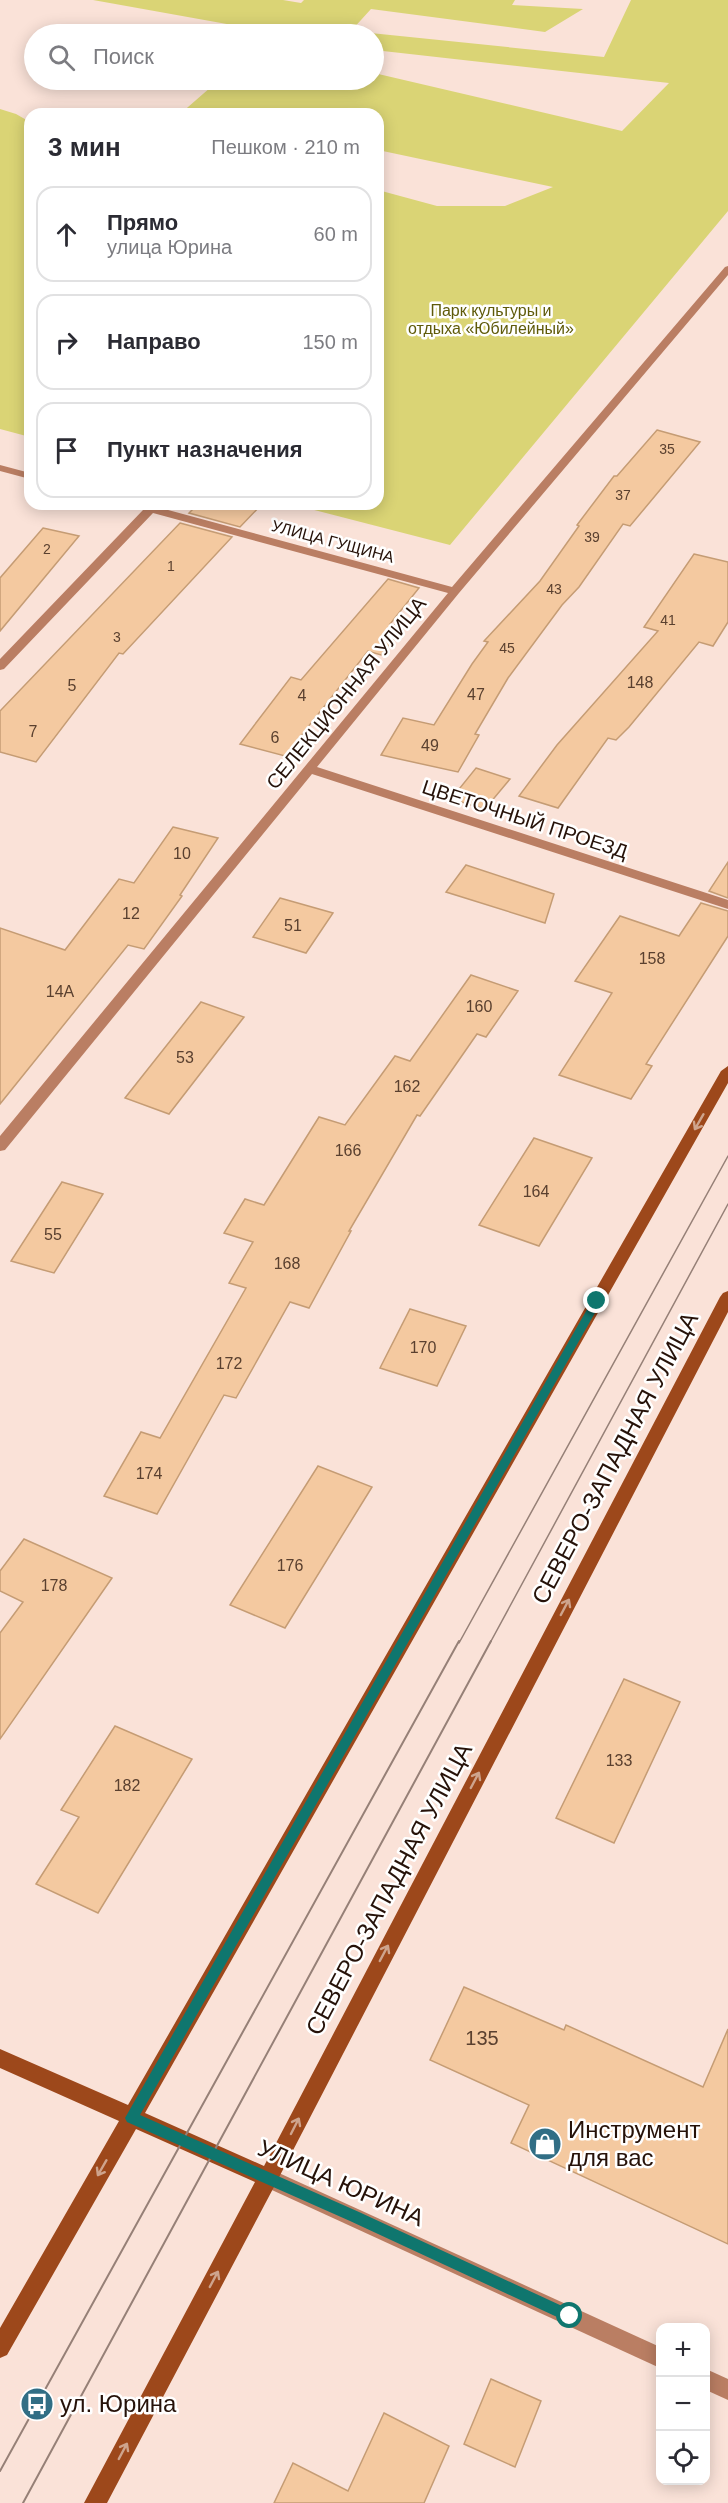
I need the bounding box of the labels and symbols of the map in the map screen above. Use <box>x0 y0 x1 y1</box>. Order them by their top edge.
park label: Парк культуры и отдыха «Юбилейный» <box>408 302 574 337</box>
house number: 35 <box>659 441 675 457</box>
house number: 37 <box>615 487 631 503</box>
street label: УЛИЦА ГУЩИНА <box>270 517 396 566</box>
house number: 39 <box>584 529 600 545</box>
house number: 2 <box>43 541 51 557</box>
house number: 1 <box>167 558 175 574</box>
house number: 43 <box>546 581 562 597</box>
street label: СЕЛЕКЦИОННАЯ УЛИЦА <box>262 592 431 793</box>
house number: 41 <box>660 612 676 628</box>
house number: 3 <box>113 629 121 645</box>
house number: 45 <box>499 640 515 656</box>
house number: 148 <box>627 674 653 691</box>
house number: 5 <box>68 677 77 694</box>
house number: 47 <box>467 686 485 703</box>
house number: 4 <box>298 687 307 704</box>
house number: 7 <box>29 723 38 740</box>
house number: 6 <box>271 729 280 746</box>
house number: 49 <box>421 737 439 754</box>
street label: ЦВЕТОЧНЫЙ ПРОЕЗД <box>420 774 631 863</box>
house number: 10 <box>173 845 191 862</box>
house number: 12 <box>122 905 140 922</box>
house number: 51 <box>284 917 302 934</box>
house number: 158 <box>639 950 665 967</box>
house number: 14А <box>46 983 75 1000</box>
house number: 160 <box>466 998 492 1015</box>
house number: 53 <box>176 1049 194 1066</box>
house number: 162 <box>394 1078 420 1095</box>
one-way arrow <box>693 1113 705 1130</box>
house number: 166 <box>335 1142 361 1159</box>
house number: 164 <box>523 1183 549 1200</box>
house number: 55 <box>44 1226 62 1243</box>
house number: 168 <box>274 1255 300 1272</box>
route end <box>583 1287 609 1313</box>
street label: СЕВЕРО-ЗАПАДНАЯ УЛИЦА <box>526 1307 703 1608</box>
house number: 170 <box>410 1339 436 1356</box>
house number: 172 <box>216 1355 242 1372</box>
house number: 174 <box>136 1465 162 1482</box>
house number: 176 <box>277 1557 303 1574</box>
house number: 178 <box>41 1577 67 1594</box>
one-way arrow <box>560 1599 572 1617</box>
street label: СЕВЕРО-ЗАПАДНАЯ УЛИЦА <box>300 1738 477 2039</box>
house number: 133 <box>606 1752 632 1769</box>
one-way arrow <box>469 1772 481 1789</box>
house number: 182 <box>114 1777 140 1794</box>
one-way arrow <box>379 1944 391 1962</box>
house number: 135 <box>465 2027 499 2049</box>
place label: Инструмент для вас <box>568 2116 700 2171</box>
one-way arrow <box>289 2118 301 2135</box>
shop icon: Инструмент для вас <box>527 2126 563 2162</box>
street label: УЛИЦА ЮРИНА <box>254 2134 428 2231</box>
one-way arrow <box>96 2159 108 2176</box>
one-way arrow <box>208 2271 220 2288</box>
route start <box>556 2302 582 2328</box>
bus stop icon: ул. Юрина <box>19 2386 55 2422</box>
place label: ул. Юрина <box>60 2390 177 2417</box>
one-way arrow <box>118 2443 129 2461</box>

